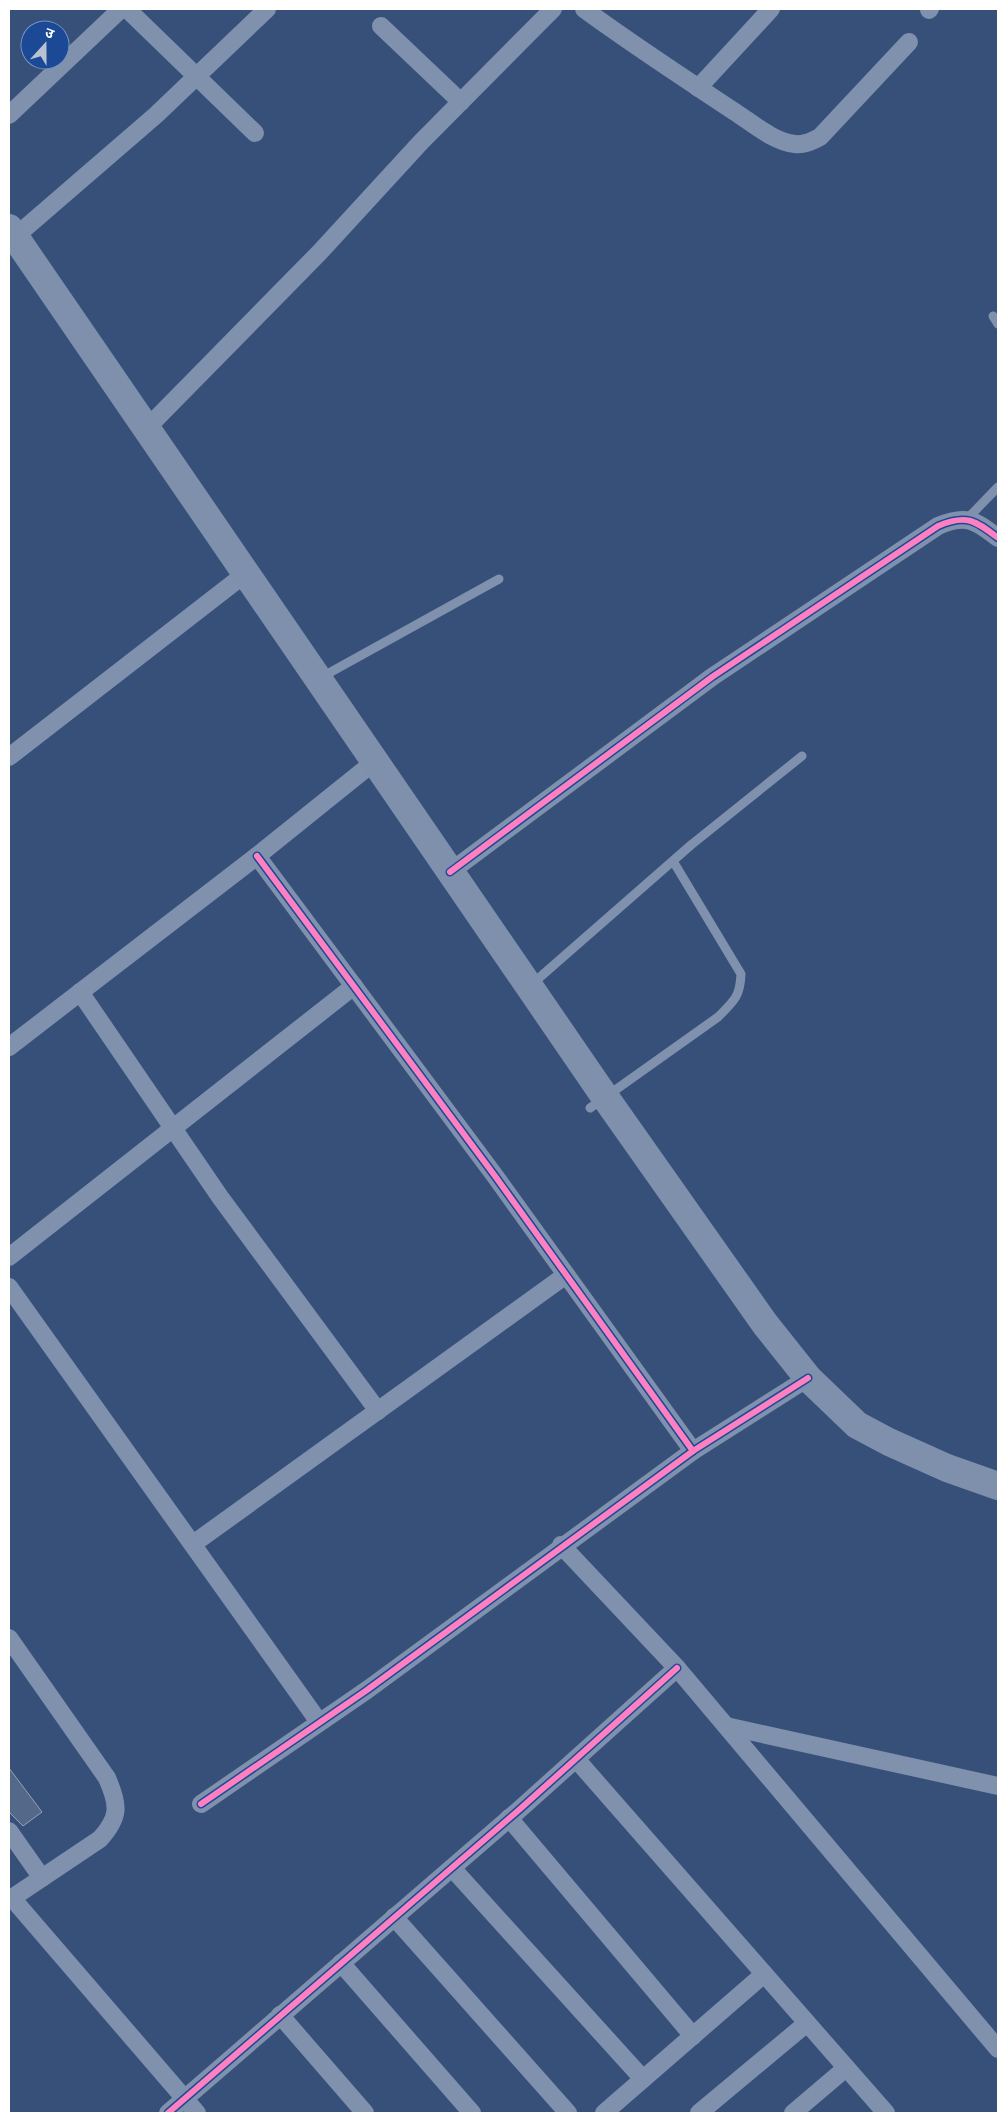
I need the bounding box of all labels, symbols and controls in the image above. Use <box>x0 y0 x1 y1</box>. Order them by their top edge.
north arrow <box>20 20 70 70</box>
text: उ <box>43 23 57 43</box>

